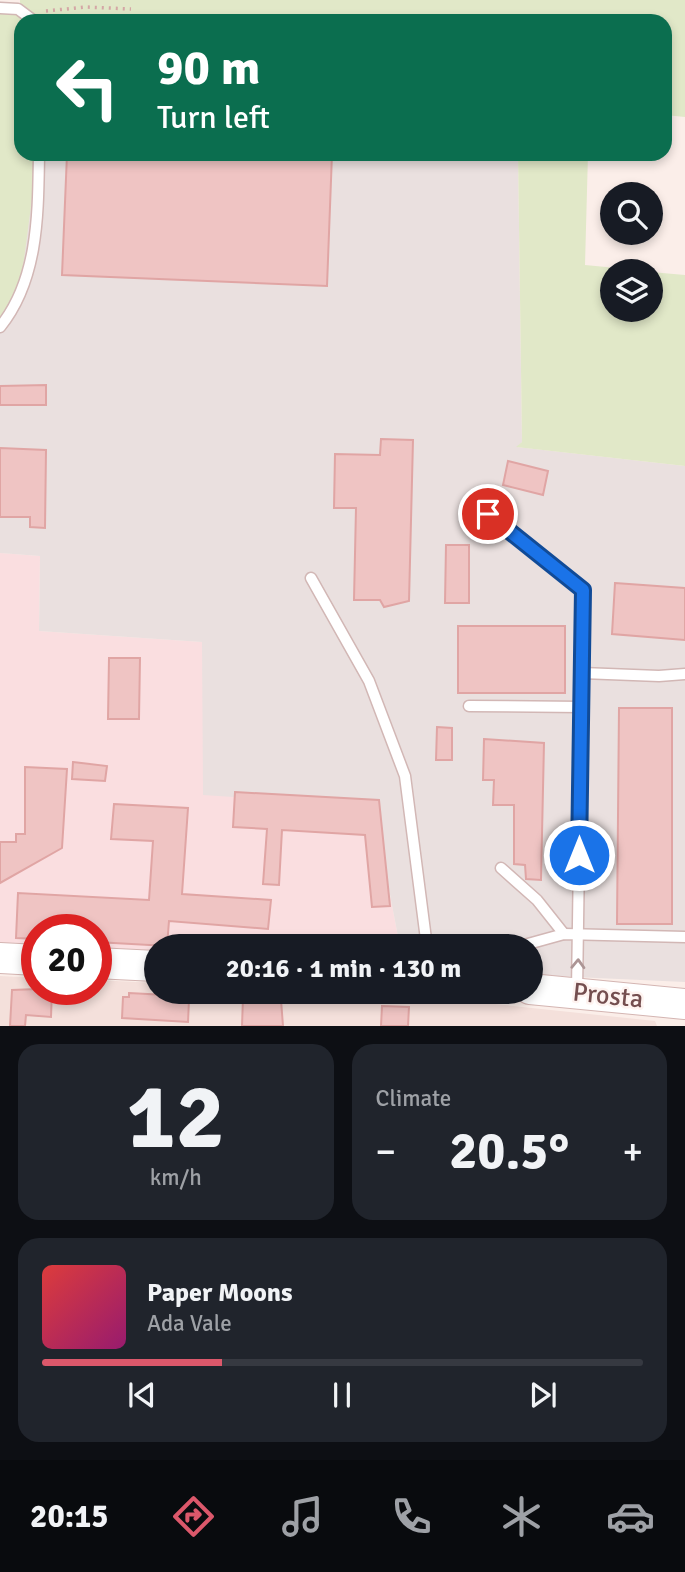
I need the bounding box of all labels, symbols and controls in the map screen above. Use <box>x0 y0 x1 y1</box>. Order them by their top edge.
text: 90 m <box>157 38 260 98</box>
icon: left <box>42 42 133 133</box>
text: Turn left <box>157 98 270 137</box>
map controls <box>600 182 663 322</box>
button: search <box>600 182 663 245</box>
button: layers <box>600 259 663 322</box>
pin <box>458 484 518 544</box>
icon: arrive <box>469 495 507 533</box>
position arrow <box>542 818 616 892</box>
speed limit sign: 20 <box>21 914 112 1005</box>
text: 20:16 · 1 min · 130 m <box>226 953 461 985</box>
one-way arrow <box>571 958 586 969</box>
street label: Prosta <box>571 976 645 1016</box>
text: 12 <box>127 1061 225 1174</box>
text: Climate <box>376 1084 451 1113</box>
text: 20.5° <box>449 1119 569 1183</box>
text: − <box>376 1128 396 1175</box>
text: + <box>622 1128 643 1175</box>
text: km/h <box>150 1163 202 1192</box>
text: Paper Moons <box>147 1277 293 1309</box>
text: Ada Vale <box>147 1309 232 1338</box>
icon: previous <box>123 1376 161 1414</box>
icon: pause <box>323 1376 361 1414</box>
icon: next <box>524 1376 562 1414</box>
icon: directions <box>169 1492 218 1541</box>
icon: music <box>278 1492 327 1541</box>
icon: phone <box>387 1492 436 1541</box>
icon: climate <box>497 1492 546 1541</box>
icon: car <box>606 1492 655 1541</box>
text: 20:15 <box>30 1497 109 1536</box>

